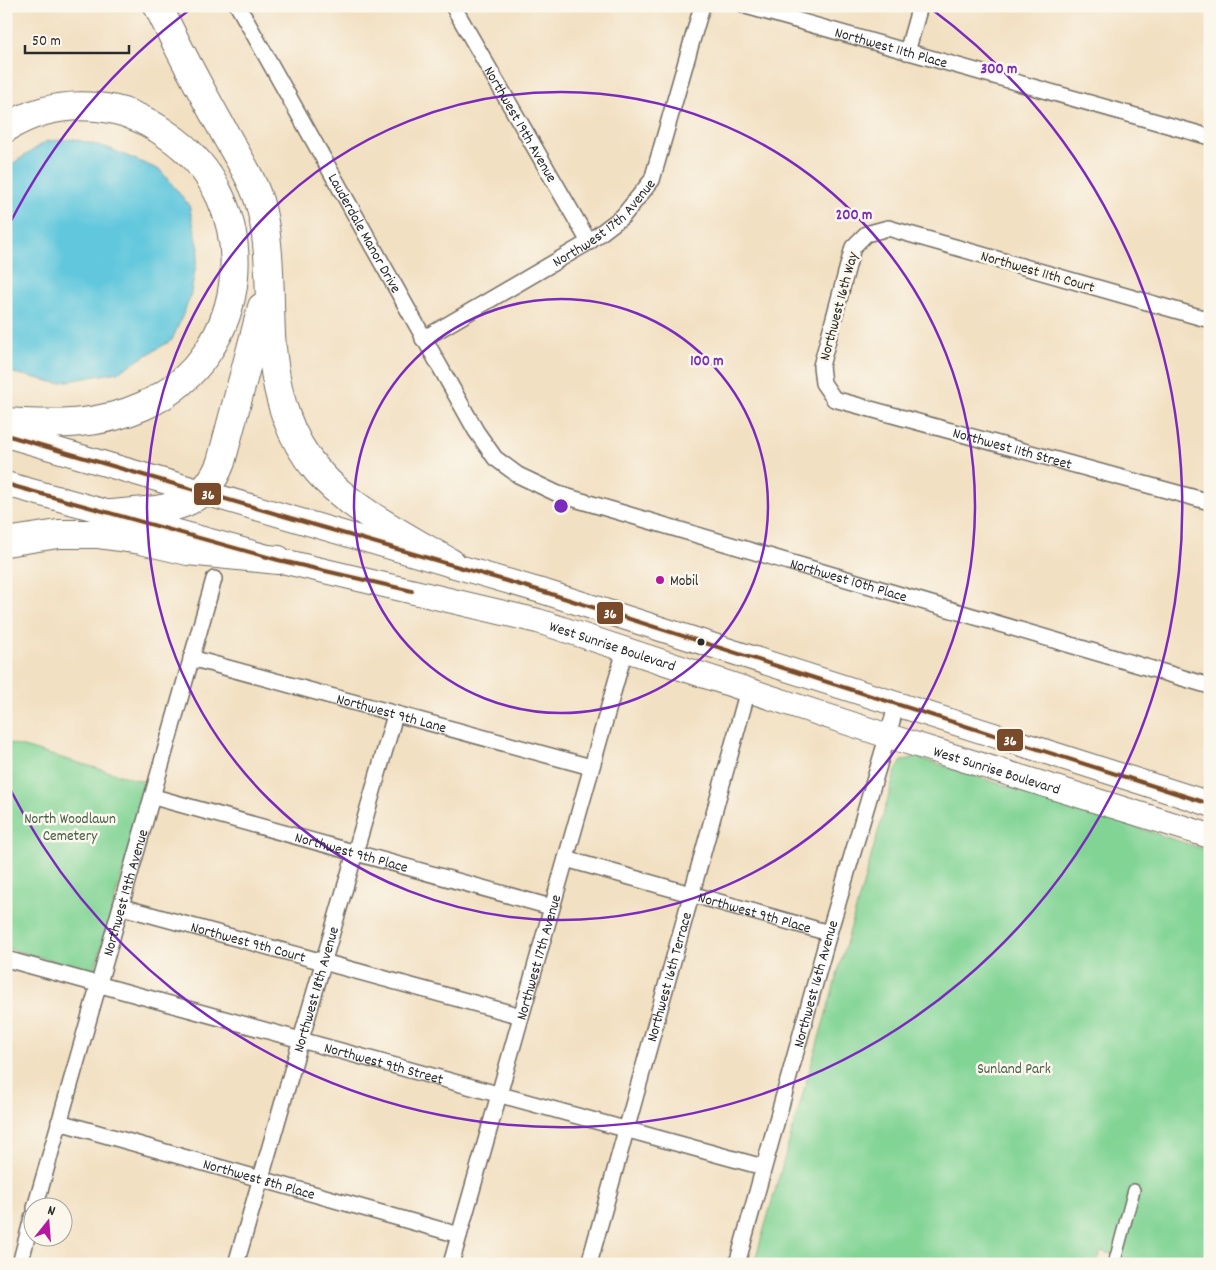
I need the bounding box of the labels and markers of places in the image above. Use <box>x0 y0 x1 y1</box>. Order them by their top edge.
centre of rings <box>552 497 570 515</box>
place label: Mobil <box>670 571 699 593</box>
marker: Mobil <box>654 574 666 586</box>
unlabelled marker <box>696 637 706 647</box>

